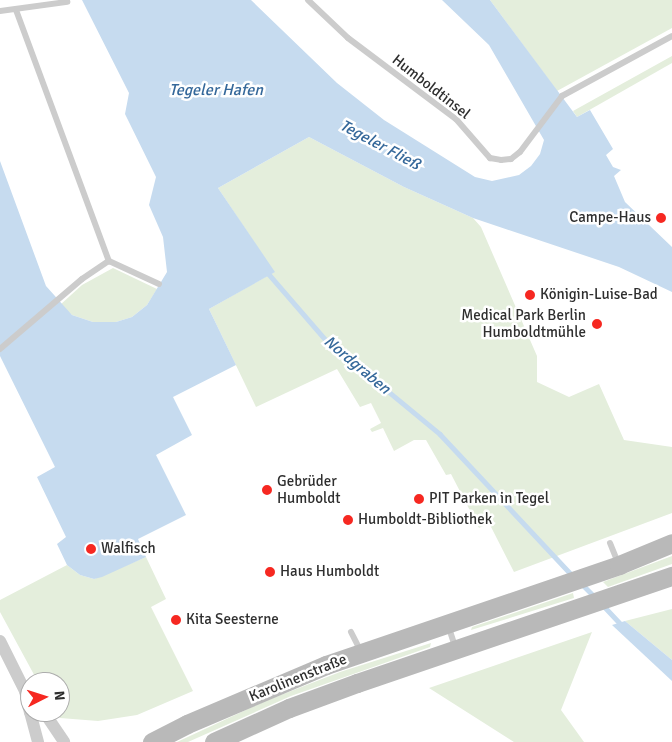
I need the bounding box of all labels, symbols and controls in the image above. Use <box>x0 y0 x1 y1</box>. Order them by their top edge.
street label: Humboldtinsel <box>388 51 474 123</box>
water label: Tegeler Hafen <box>169 80 263 100</box>
water label: Tegeler Fließ <box>337 116 423 174</box>
place label: Campe-Haus <box>569 209 651 227</box>
marker: Campe-Haus <box>655 212 667 224</box>
place label: Königin-Luise-Bad <box>540 286 658 304</box>
marker: Königin-Luise-Bad <box>524 289 536 301</box>
place label: Medical Park Berlin Humboldtmühle <box>461 306 586 341</box>
marker: Medical Park Berlin Humboldtmühle <box>590 317 604 331</box>
water label: Nordgraben <box>320 332 394 398</box>
place label: Gebrüder Humboldt <box>277 472 341 507</box>
marker: Gebrüder Humboldt <box>261 484 273 496</box>
place label: PIT Parken in Tegel <box>429 490 549 508</box>
marker: PIT Parken in Tegel <box>413 493 425 505</box>
place label: Humboldt-Bibliothek <box>358 511 492 529</box>
marker: Humboldt-Bibliothek <box>342 514 354 526</box>
place label: Walfisch <box>101 540 156 558</box>
marker: Walfisch <box>85 543 97 555</box>
place label: Haus Humboldt <box>280 563 379 581</box>
marker: Haus Humboldt <box>264 566 276 578</box>
place label: Kita Seesterne <box>186 611 279 629</box>
marker: Kita Seesterne <box>170 614 182 626</box>
street label: Karolinenstraße <box>247 650 349 706</box>
north arrow <box>20 672 70 722</box>
text: N <box>51 690 68 701</box>

